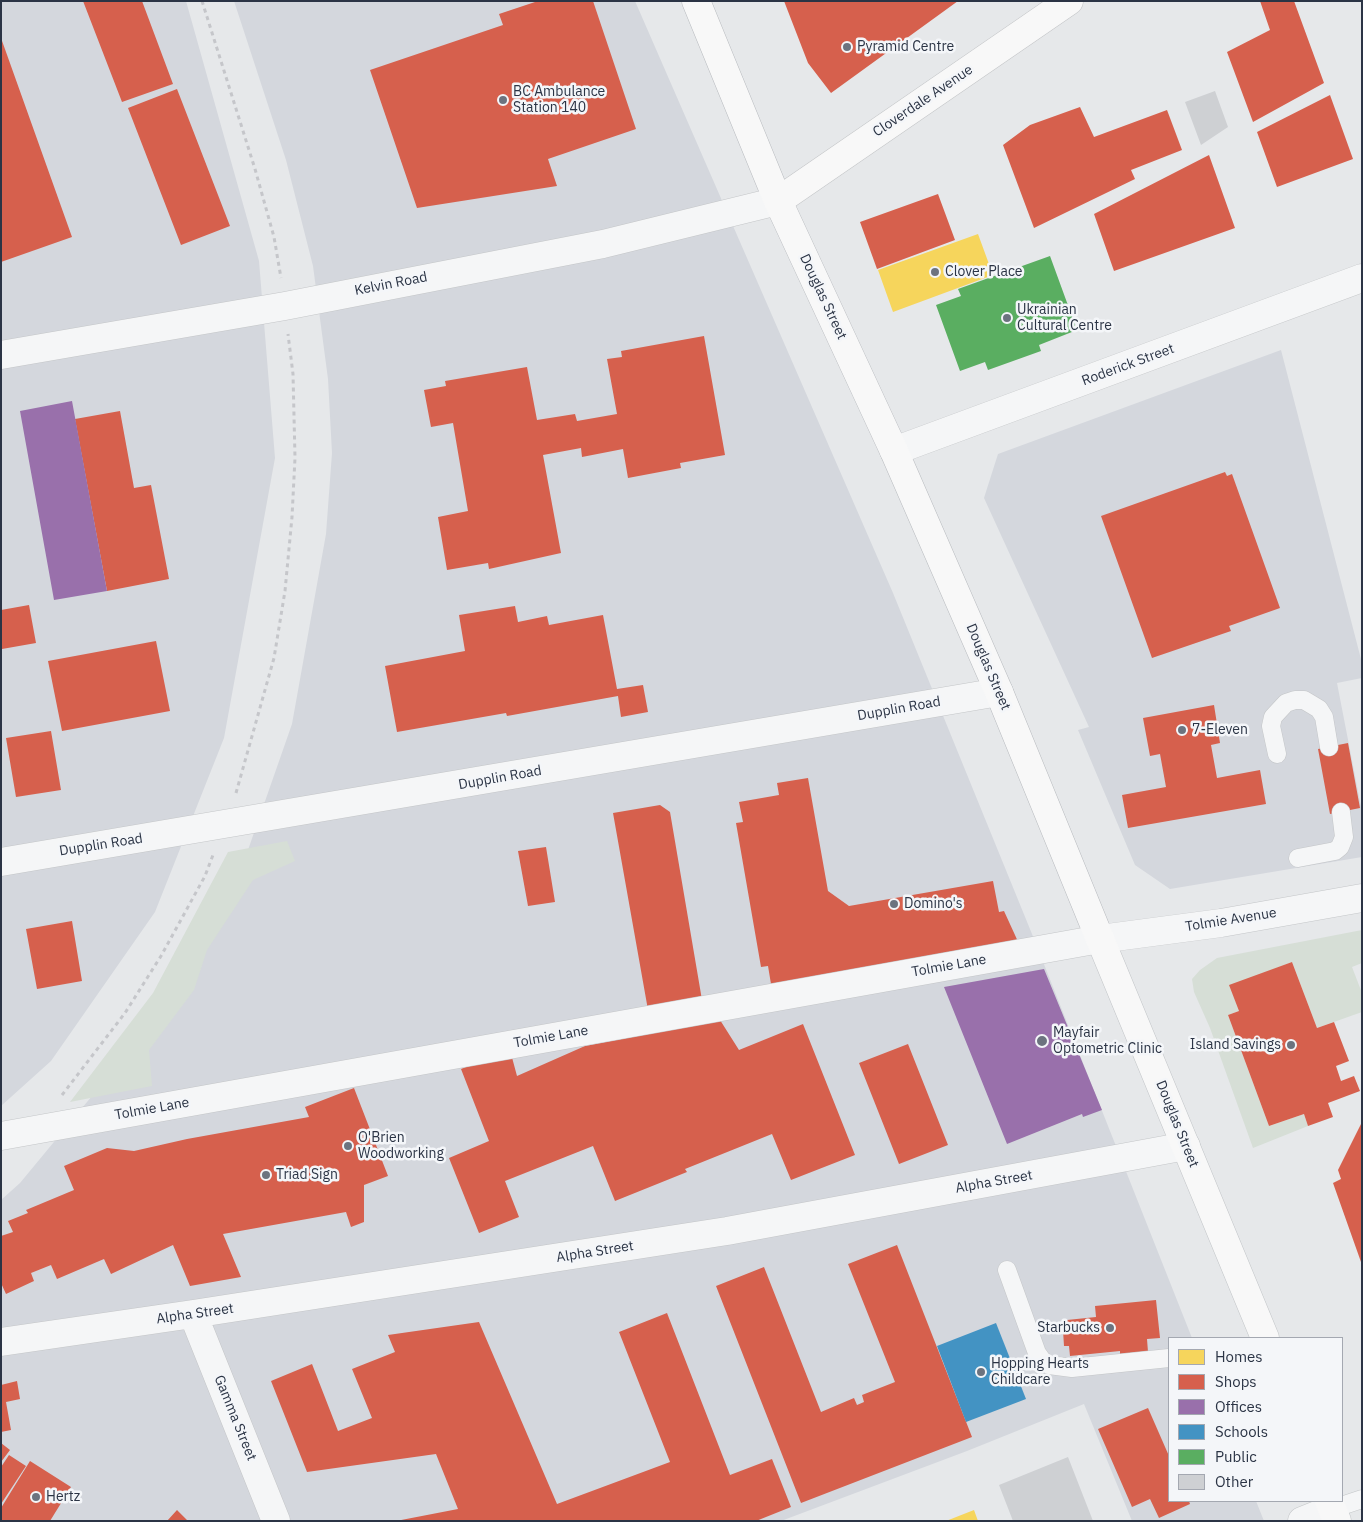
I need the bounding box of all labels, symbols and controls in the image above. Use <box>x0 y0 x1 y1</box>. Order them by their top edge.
place label: Pyramid Centre <box>857 39 954 55</box>
marker: Pyramid Centre <box>841 41 853 53</box>
street label: Cloverdale Avenue <box>870 61 976 141</box>
place label: BC Ambulance Station 140 <box>513 84 605 116</box>
marker: BC Ambulance Station 140 <box>497 94 509 106</box>
street label: Douglas Street <box>796 252 850 342</box>
place label: Clover Place <box>945 264 1023 280</box>
marker: Clover Place <box>929 266 941 278</box>
street label: Kelvin Road <box>353 269 429 299</box>
place label: Ukrainian Cultural Centre <box>1017 302 1112 334</box>
marker: Ukrainian Cultural Centre <box>1001 312 1013 324</box>
street label: Roderick Street <box>1079 340 1177 390</box>
street label: Douglas Street <box>962 621 1014 713</box>
street label: Dupplin Road <box>856 693 942 725</box>
place label: 7-Eleven <box>1192 722 1248 738</box>
marker: 7-Eleven <box>1176 724 1188 736</box>
street label: Dupplin Road <box>457 762 543 794</box>
street label: Dupplin Road <box>58 830 144 860</box>
place label: Domino's <box>904 896 963 912</box>
marker: Domino's <box>888 898 900 910</box>
street label: Tolmie Avenue <box>1184 904 1278 936</box>
street label: Tolmie Lane <box>910 951 988 981</box>
street label: Tolmie Lane <box>512 1022 590 1052</box>
place label: Mayfair Optometric Clinic <box>1053 1025 1162 1058</box>
marker: Mayfair Optometric Clinic <box>1035 1034 1049 1048</box>
place label: Island Savings <box>1190 1037 1281 1053</box>
marker: Island Savings <box>1285 1039 1297 1051</box>
street label: Douglas Street <box>1152 1078 1202 1170</box>
street label: Tolmie Lane <box>113 1094 191 1124</box>
place label: O'Brien Woodworking <box>358 1130 444 1162</box>
marker: O'Brien Woodworking <box>342 1140 354 1152</box>
place label: Triad Sign <box>276 1167 338 1183</box>
street label: Alpha Street <box>954 1167 1034 1197</box>
marker: Triad Sign <box>260 1169 272 1181</box>
street label: Alpha Street <box>555 1238 635 1266</box>
street label: Alpha Street <box>155 1300 235 1328</box>
place label: Starbucks <box>1037 1320 1100 1336</box>
marker: Starbucks <box>1104 1322 1116 1334</box>
legend <box>1168 1337 1343 1502</box>
text: Homes <box>1215 1347 1263 1366</box>
place label: Hopping Hearts Childcare <box>991 1356 1089 1388</box>
marker: Hopping Hearts Childcare <box>975 1366 987 1378</box>
text: Shops <box>1215 1372 1257 1391</box>
street label: Gamma Street <box>210 1373 260 1463</box>
text: Offices <box>1215 1397 1262 1416</box>
text: Schools <box>1215 1422 1268 1441</box>
text: Public <box>1215 1447 1257 1466</box>
text: Other <box>1215 1472 1253 1491</box>
place label: Hertz <box>46 1489 80 1505</box>
marker: Hertz <box>30 1491 42 1503</box>

